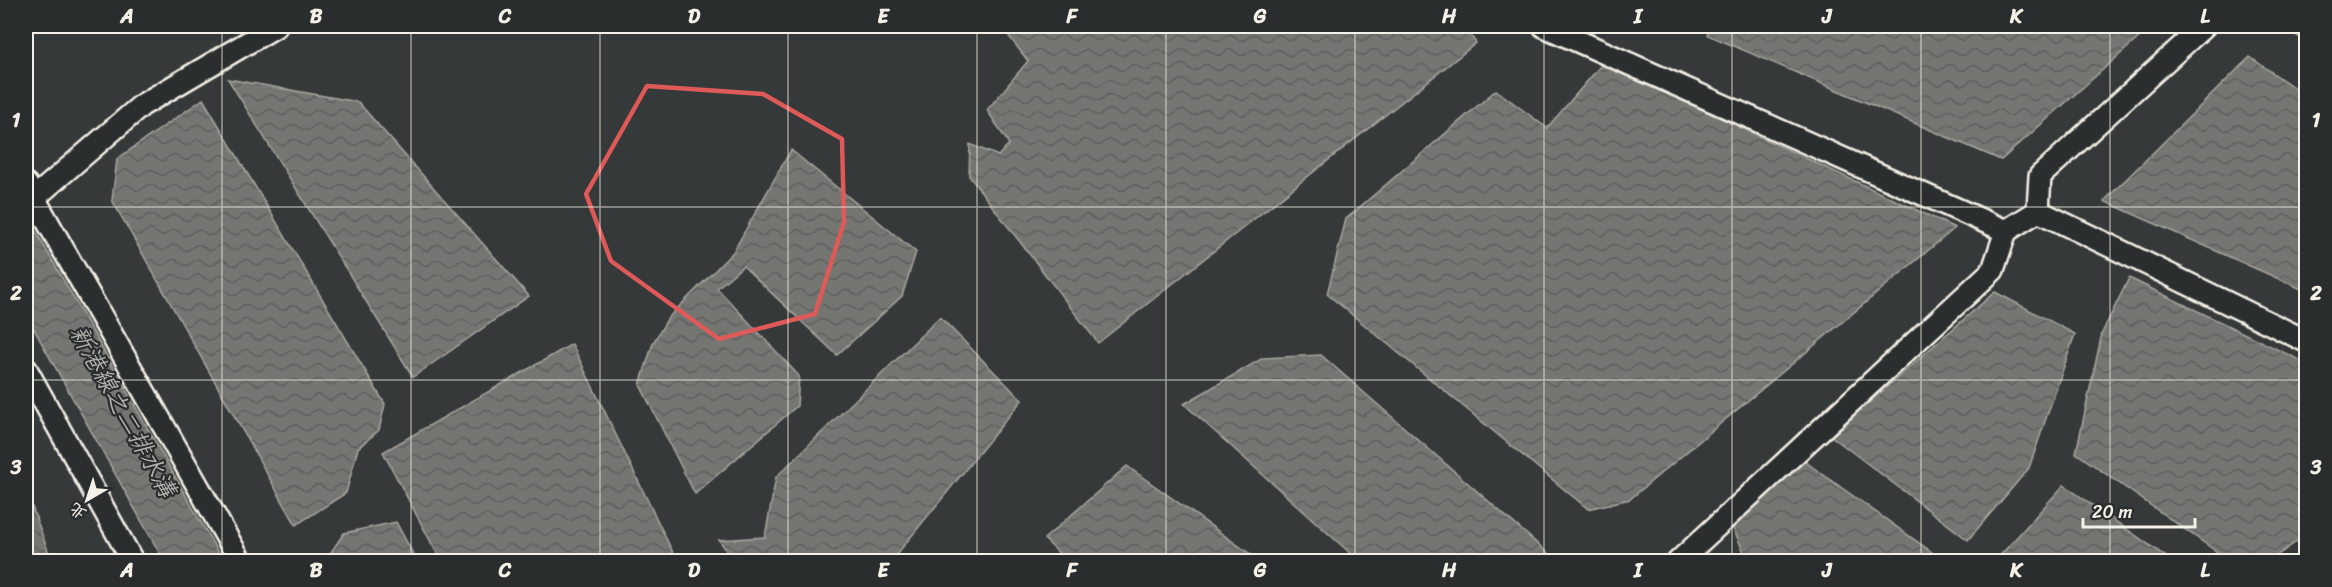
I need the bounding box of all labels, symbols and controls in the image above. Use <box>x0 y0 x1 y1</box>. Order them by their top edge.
text: A <box>119 0 134 34</box>
text: B <box>310 0 323 34</box>
text: C <box>498 0 512 34</box>
text: D <box>688 0 701 34</box>
text: E <box>877 0 890 34</box>
text: F <box>1066 0 1079 34</box>
text: G <box>1253 0 1267 34</box>
text: H <box>1441 0 1457 34</box>
text: I <box>1633 0 1644 34</box>
text: J <box>1821 0 1833 34</box>
text: K <box>2009 0 2024 34</box>
text: L <box>2200 0 2210 34</box>
text: 1 <box>12 103 21 138</box>
text: 1 <box>2312 103 2321 138</box>
text: 2 <box>9 276 22 311</box>
text: 2 <box>2309 276 2322 311</box>
water label: 新港線之二排水溝 <box>58 317 189 507</box>
text: 3 <box>10 450 22 485</box>
text: 3 <box>2310 450 2322 485</box>
north arrow <box>57 470 117 530</box>
scale bar <box>2083 491 2196 529</box>
text: 北 <box>63 495 93 528</box>
text: 20 m <box>2092 496 2132 528</box>
text: A <box>119 553 134 587</box>
text: B <box>310 553 323 587</box>
text: C <box>498 553 512 587</box>
text: D <box>688 553 701 587</box>
text: E <box>877 553 890 587</box>
text: F <box>1066 553 1079 587</box>
text: G <box>1253 553 1267 587</box>
text: H <box>1441 553 1457 587</box>
text: I <box>1633 553 1644 587</box>
text: J <box>1821 553 1833 587</box>
text: K <box>2009 553 2024 587</box>
text: L <box>2200 553 2210 587</box>

